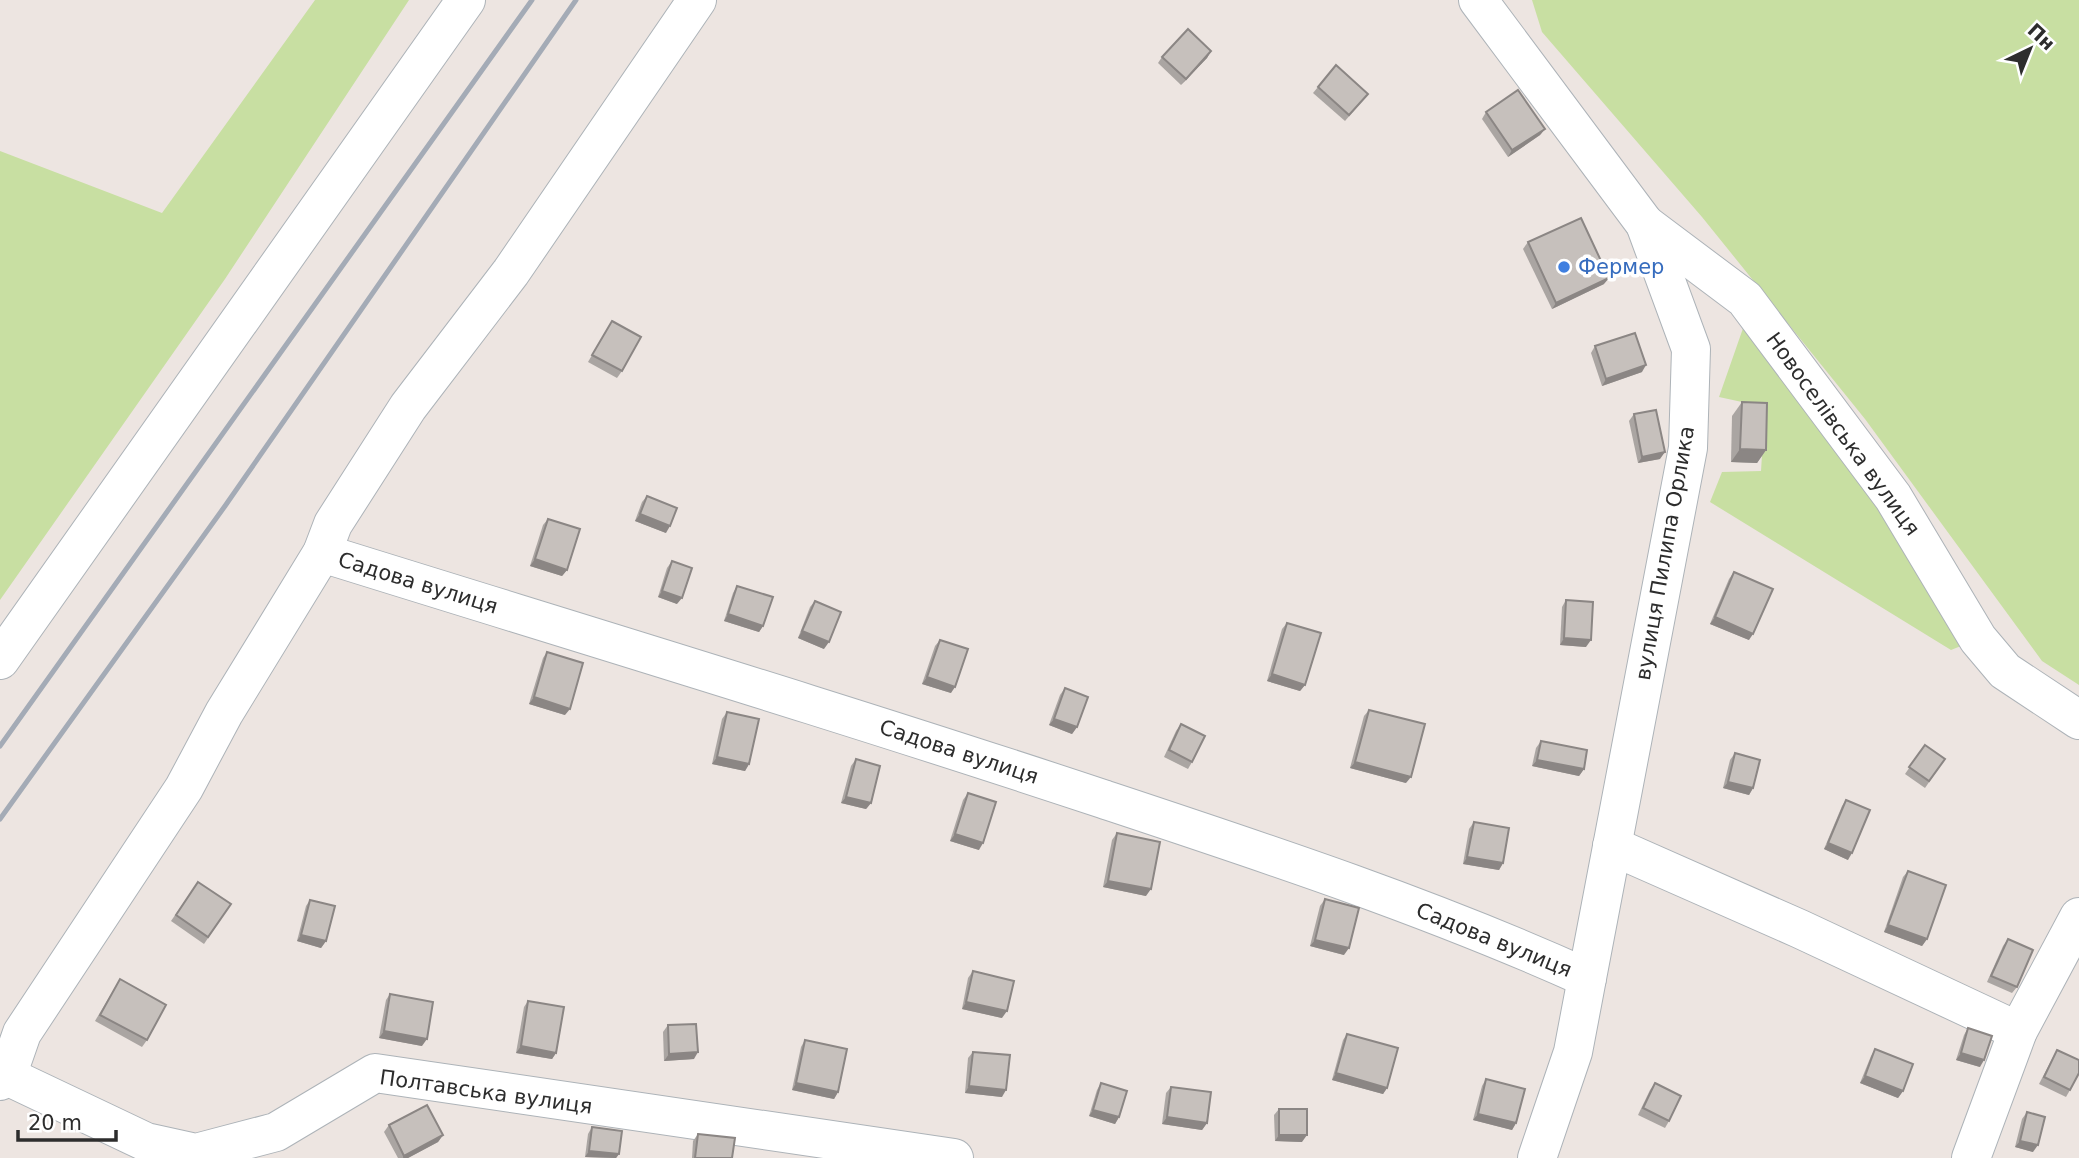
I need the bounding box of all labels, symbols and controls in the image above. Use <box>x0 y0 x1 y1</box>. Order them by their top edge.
north arrow <box>1995 14 2065 84</box>
text: Пн <box>2023 19 2060 55</box>
place label: Фермер <box>1578 255 1664 279</box>
marker: Фермер <box>1556 259 1572 275</box>
street label: Новоселівська вулиця <box>1761 328 1925 540</box>
street label: вулиця Пилипа Орлика <box>1631 424 1699 682</box>
street label: Садова вулиця <box>335 547 501 619</box>
street label: Садова вулиця <box>877 715 1041 789</box>
street label: Садова вулиця <box>1413 898 1575 982</box>
street label: Полтавська вулиця <box>378 1065 594 1119</box>
scale bar <box>18 1098 116 1142</box>
text: 20 m <box>28 1111 82 1135</box>

